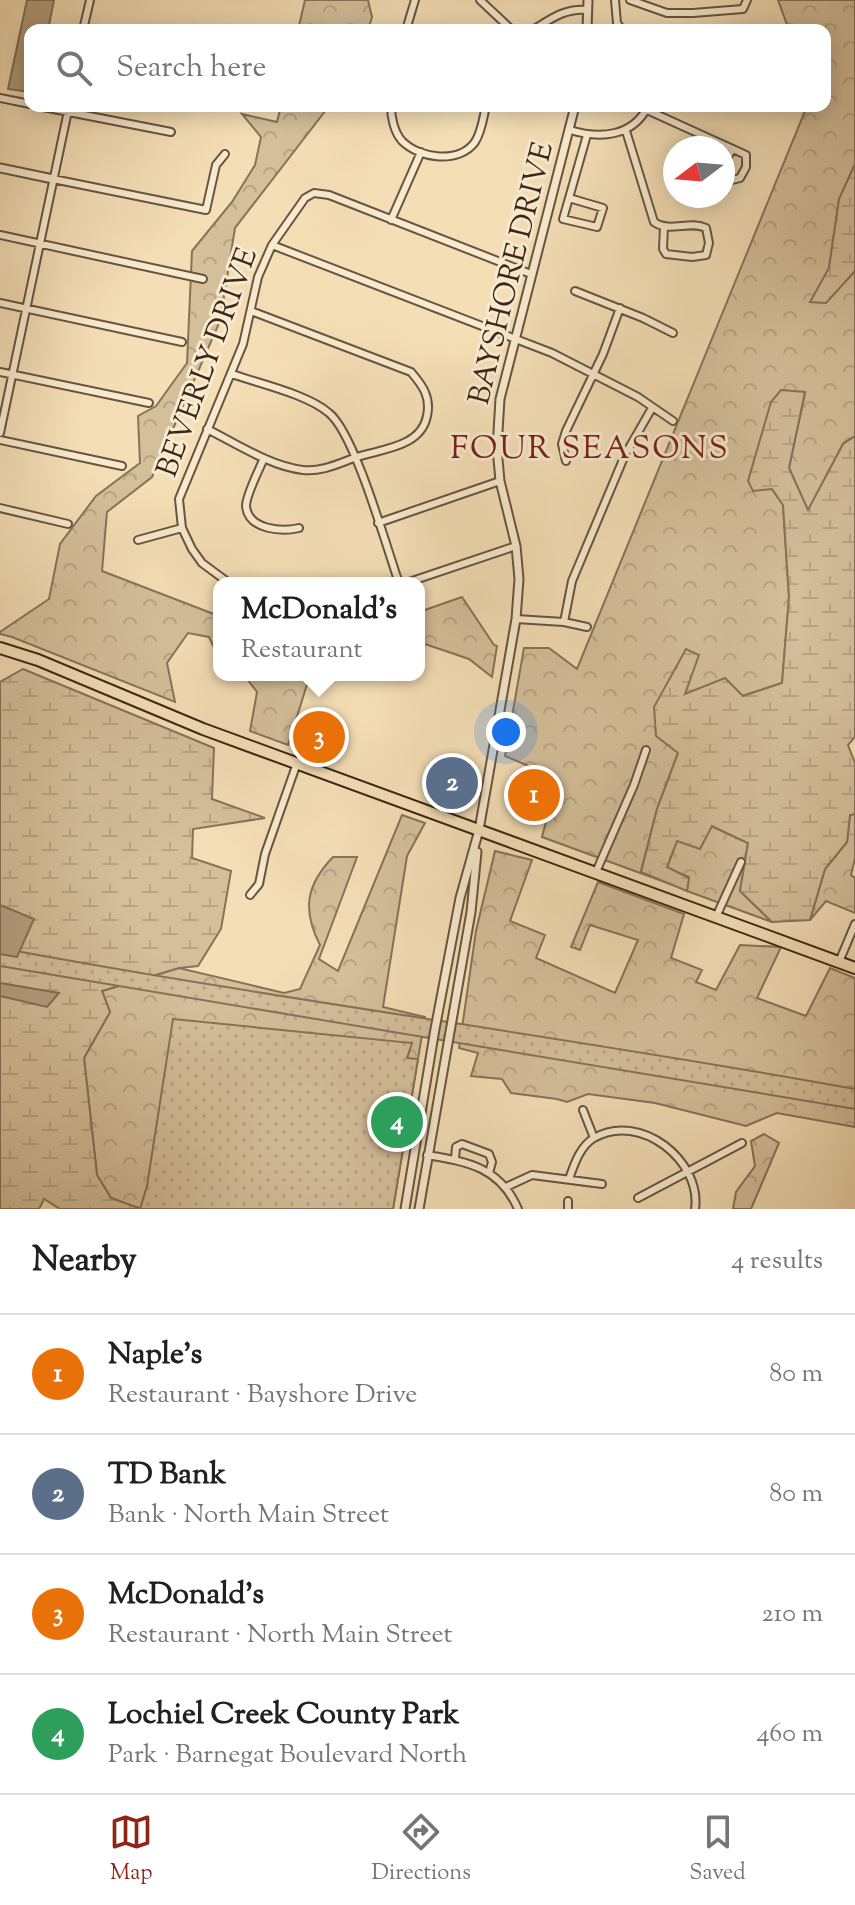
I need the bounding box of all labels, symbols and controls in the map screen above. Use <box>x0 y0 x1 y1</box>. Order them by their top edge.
search box <box>24 24 831 112</box>
icon: search <box>52 46 96 90</box>
text: Search here <box>116 47 266 90</box>
north arrow <box>663 136 735 208</box>
street label: BAYSHORE DRIVE <box>459 138 566 409</box>
street label: BEVERLY DRIVE <box>147 242 270 483</box>
district label: FOUR SEASONS <box>450 427 730 473</box>
popup <box>213 577 425 681</box>
text: McDonald's <box>241 589 397 632</box>
text: Restaurant <box>241 632 363 669</box>
pin: 3 <box>293 707 345 767</box>
your location <box>486 712 526 752</box>
pin: 2 <box>426 753 478 813</box>
pin: 1 <box>508 765 560 825</box>
pin: 4 <box>371 1092 423 1152</box>
text: Nearby <box>32 1237 137 1286</box>
text: 4 results <box>731 1243 823 1280</box>
text: Naple's <box>108 1334 202 1377</box>
text: 1 <box>54 1356 62 1393</box>
text: 80 m <box>769 1356 823 1393</box>
text: Restaurant · Bayshore Drive <box>108 1377 417 1414</box>
text: TD Bank <box>108 1454 226 1497</box>
text: 2 <box>52 1476 64 1513</box>
text: 80 m <box>769 1476 823 1513</box>
text: Bank · North Main Street <box>108 1497 389 1534</box>
text: McDonald's <box>108 1574 264 1617</box>
text: 3 <box>53 1596 63 1633</box>
text: 210 m <box>761 1596 823 1633</box>
text: Restaurant · North Main Street <box>108 1617 452 1654</box>
text: Lochiel Creek County Park <box>108 1694 459 1737</box>
text: 4 <box>51 1716 65 1753</box>
text: 460 m <box>756 1716 823 1753</box>
text: Park · Barnegat Boulevard North <box>108 1737 467 1774</box>
tab: Map <box>109 1810 153 1890</box>
tab: Directions <box>372 1810 471 1890</box>
tab: Saved <box>689 1810 746 1890</box>

